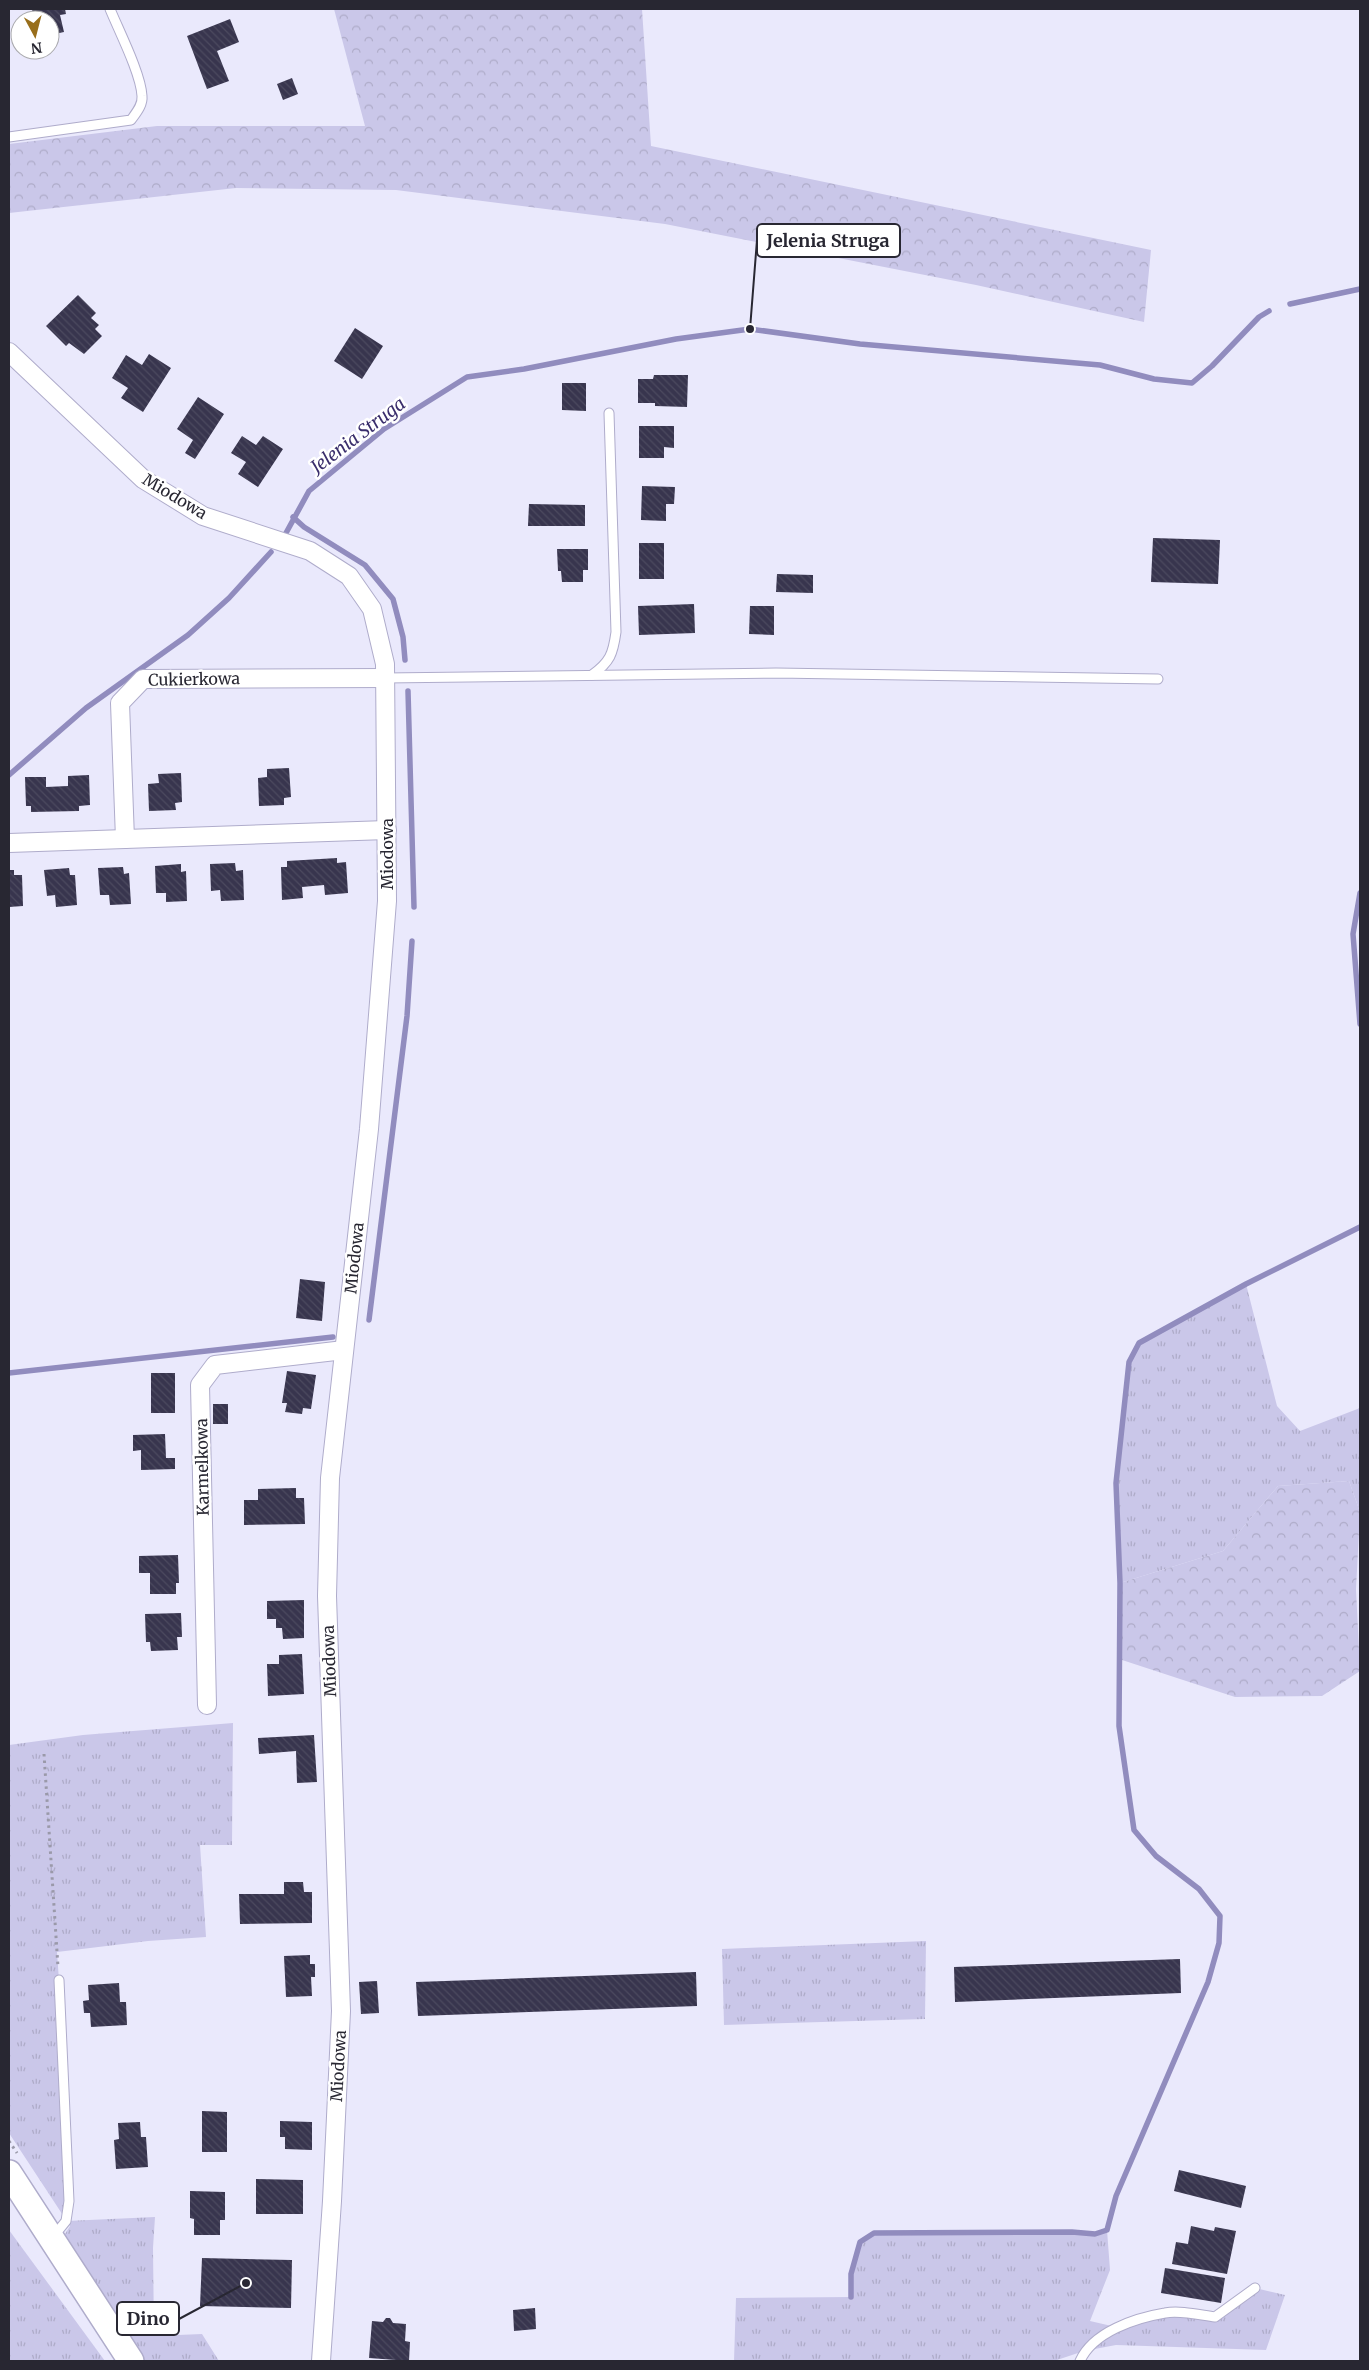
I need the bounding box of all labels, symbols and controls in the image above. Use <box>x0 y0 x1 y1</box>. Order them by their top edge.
north arrow <box>10 10 60 60</box>
text: N <box>30 38 43 58</box>
callout: Jelenia Struga <box>757 224 900 257</box>
text: Jelenia Struga <box>765 229 890 252</box>
water label: Jelenia Struga <box>305 392 410 479</box>
street label: Miodowa <box>139 469 211 523</box>
street label: Cukierkowa <box>148 668 240 690</box>
street label: Miodowa <box>377 818 397 890</box>
street label: Miodowa <box>340 1221 368 1295</box>
street label: Karmelkowa <box>191 1418 213 1516</box>
street label: Miodowa <box>318 1624 340 1697</box>
street label: Miodowa <box>326 2029 350 2102</box>
callout: Dino <box>117 2302 179 2335</box>
text: Dino <box>127 2307 170 2330</box>

